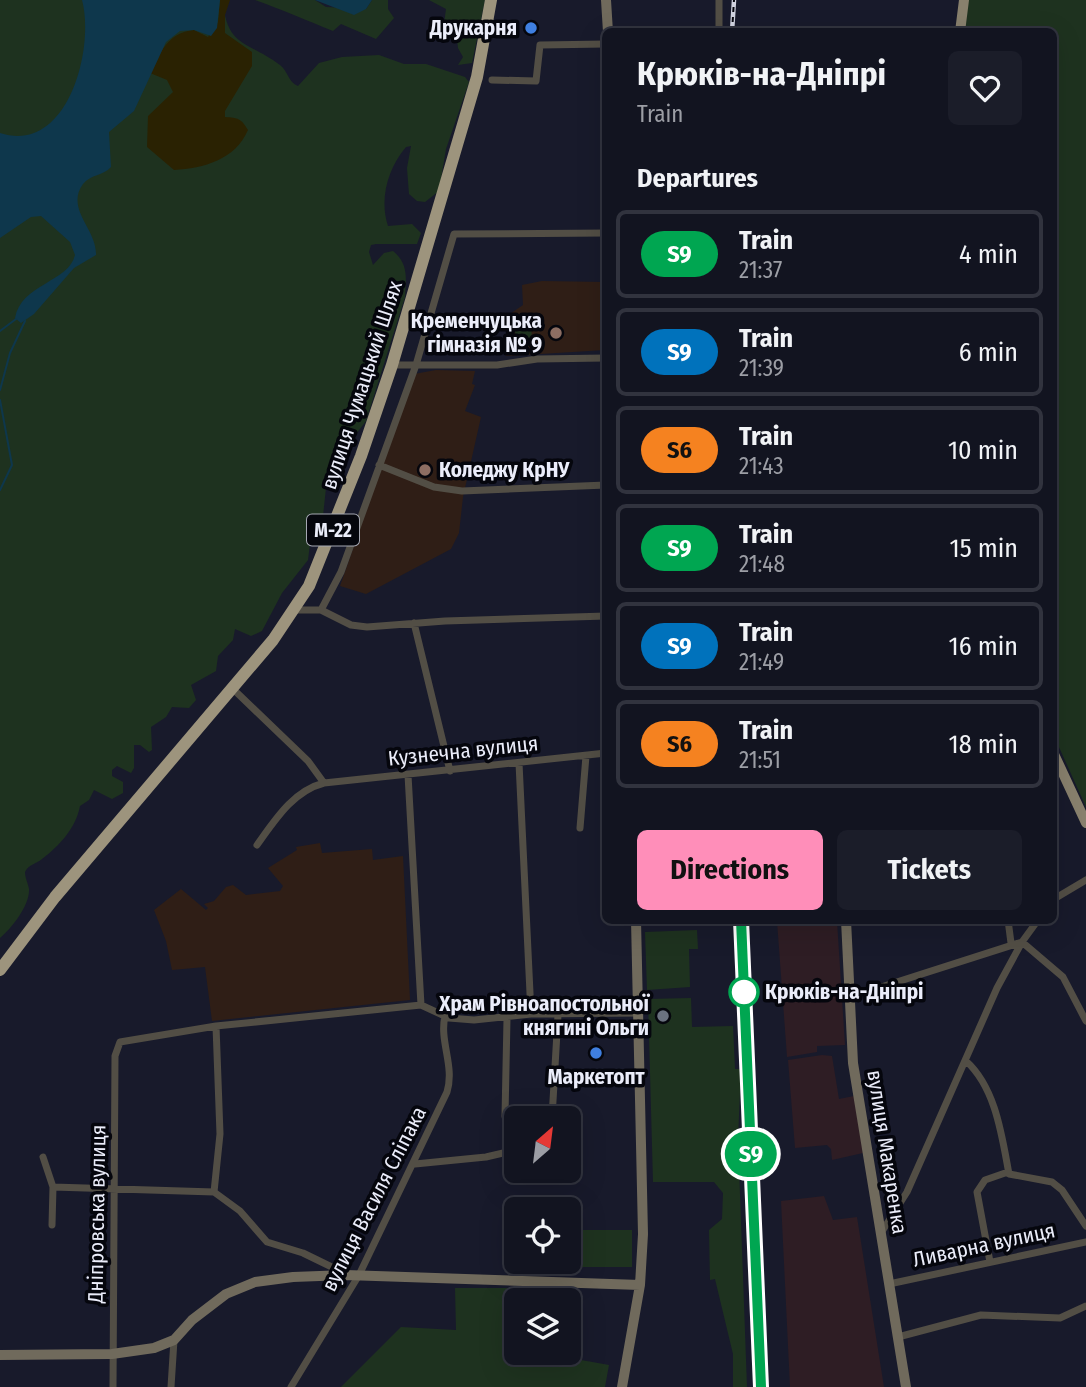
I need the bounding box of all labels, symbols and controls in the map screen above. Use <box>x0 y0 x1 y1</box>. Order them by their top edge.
place label: Друкарня <box>429 15 517 41</box>
marker: Друкарня <box>523 20 539 36</box>
button: heart <box>948 51 1022 125</box>
text: Крюків-на-Дніпрі <box>637 54 886 94</box>
text: Train <box>637 100 683 128</box>
text: Departures <box>637 163 758 194</box>
text: Train <box>739 225 793 256</box>
text: 4 min <box>959 239 1018 270</box>
text: S9 <box>667 240 692 268</box>
text: 21:37 <box>739 256 782 284</box>
street label: вулиця Чумацький Шлях <box>316 277 408 493</box>
place label: Кременчуцька гімназія № 9 <box>411 308 542 358</box>
text: Train <box>739 323 793 354</box>
marker: Кременчуцька гімназія № 9 <box>548 325 564 341</box>
text: 6 min <box>959 337 1018 368</box>
text: S9 <box>667 338 692 366</box>
text: 21:39 <box>739 354 784 382</box>
text: Train <box>739 421 793 452</box>
text: 10 min <box>948 435 1018 466</box>
text: S6 <box>667 436 692 464</box>
text: 21:43 <box>739 452 784 480</box>
place label: Коледжу КрНУ <box>439 457 570 483</box>
marker: Коледжу КрНУ <box>417 462 433 478</box>
road number: М-22 <box>307 514 359 545</box>
text: Train <box>739 519 793 550</box>
text: 15 min <box>950 533 1018 564</box>
text: S9 <box>667 534 692 562</box>
text: 21:48 <box>739 550 785 578</box>
text: Train <box>739 617 793 648</box>
text: 16 min <box>949 631 1018 662</box>
text: S9 <box>667 632 692 660</box>
text: 21:49 <box>739 648 784 676</box>
text: Train <box>739 715 793 746</box>
text: 18 min <box>949 729 1018 760</box>
street label: Кузнечна вулиця <box>387 730 539 772</box>
text: S6 <box>667 730 692 758</box>
text: 21:51 <box>739 746 781 774</box>
button: Directions <box>637 830 823 910</box>
button: Tickets <box>837 830 1022 910</box>
marker: Крюків-на-Дніпрі <box>729 977 759 1007</box>
place label: Крюків-на-Дніпрі <box>765 979 924 1005</box>
place label: Храм Рівноапостольної княгині Ольги <box>438 991 651 1041</box>
marker: Храм Рівноапостольної княгині Ольги <box>655 1008 671 1024</box>
marker: Маркетопт <box>588 1045 604 1061</box>
place label: Маркетопт <box>547 1064 646 1090</box>
street label: вулиця Макаренка <box>861 1068 913 1236</box>
street label: вулиця Василя Сліпака <box>316 1102 432 1296</box>
north arrow <box>504 1106 581 1183</box>
map controls <box>504 1106 581 1365</box>
street label: Дніпровська вулиця <box>82 1125 112 1304</box>
line badge: S9 <box>720 1131 782 1177</box>
text: S9 <box>739 1140 763 1168</box>
button: locate <box>504 1197 581 1274</box>
street label: Ливарна вулиця <box>910 1217 1058 1273</box>
button: layers <box>504 1288 581 1365</box>

